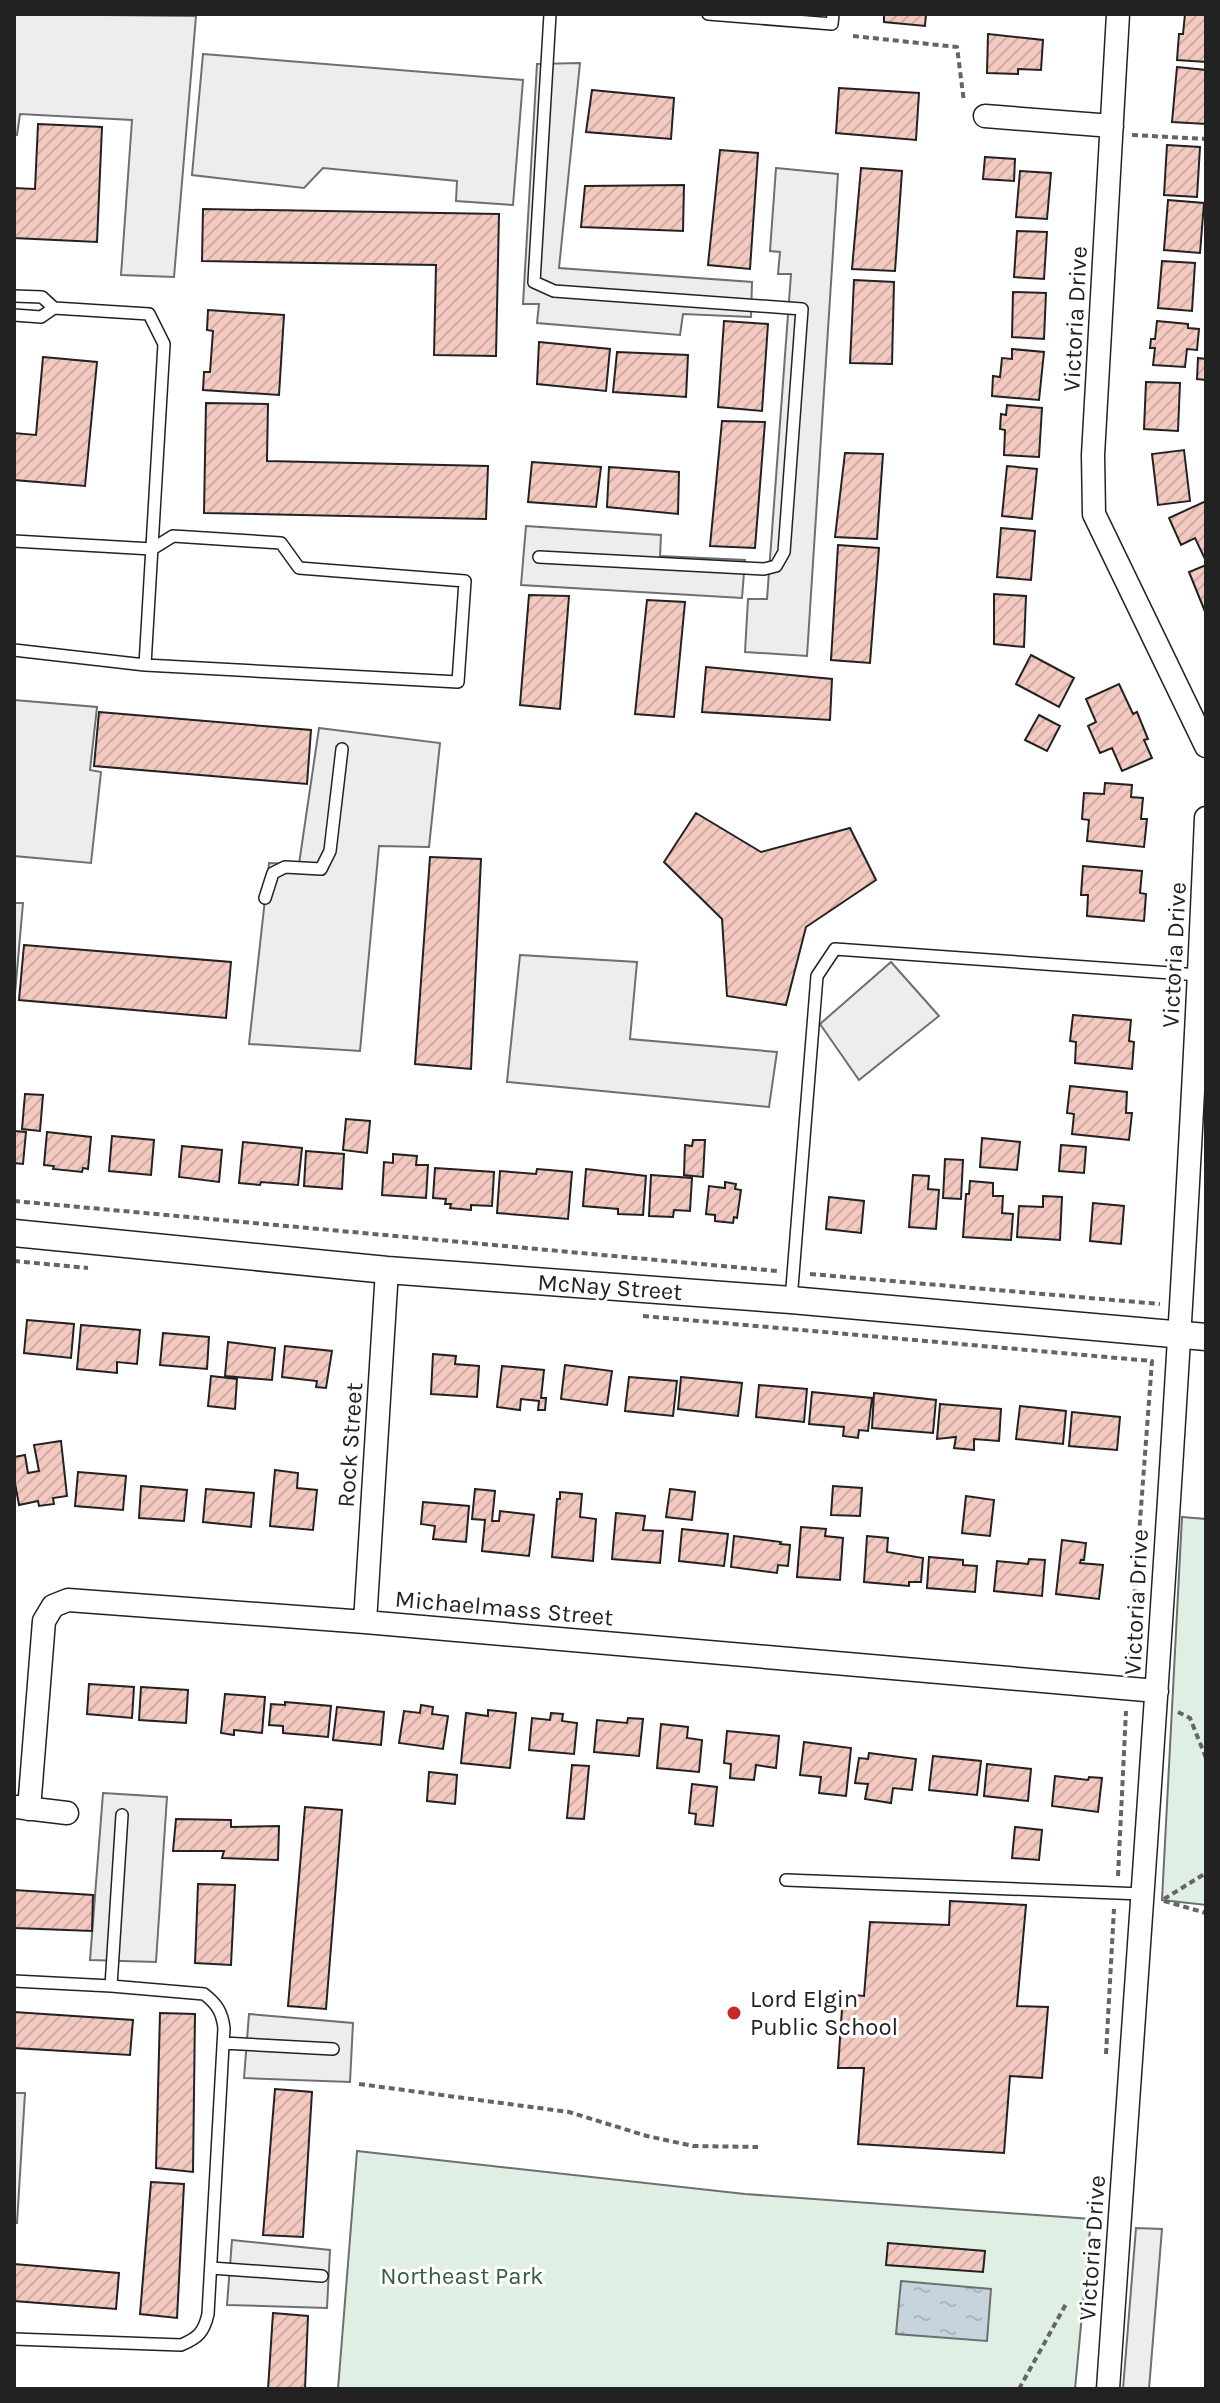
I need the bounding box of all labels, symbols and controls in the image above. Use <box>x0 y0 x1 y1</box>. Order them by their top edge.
street label: Victoria Drive <box>1057 245 1093 393</box>
street label: Victoria Drive <box>1156 881 1192 1029</box>
street label: McNay Street <box>537 1268 683 1306</box>
street label: Rock Street <box>332 1382 368 1508</box>
street label: Victoria Drive <box>1118 1528 1154 1676</box>
street label: Michaelmass Street <box>394 1585 614 1631</box>
place label: Lord Elgin Public School <box>750 1985 898 2041</box>
marker: Lord Elgin Public School <box>725 2004 743 2022</box>
street label: Victoria Drive <box>1073 2174 1111 2322</box>
park label: Northeast Park <box>380 2262 544 2290</box>

